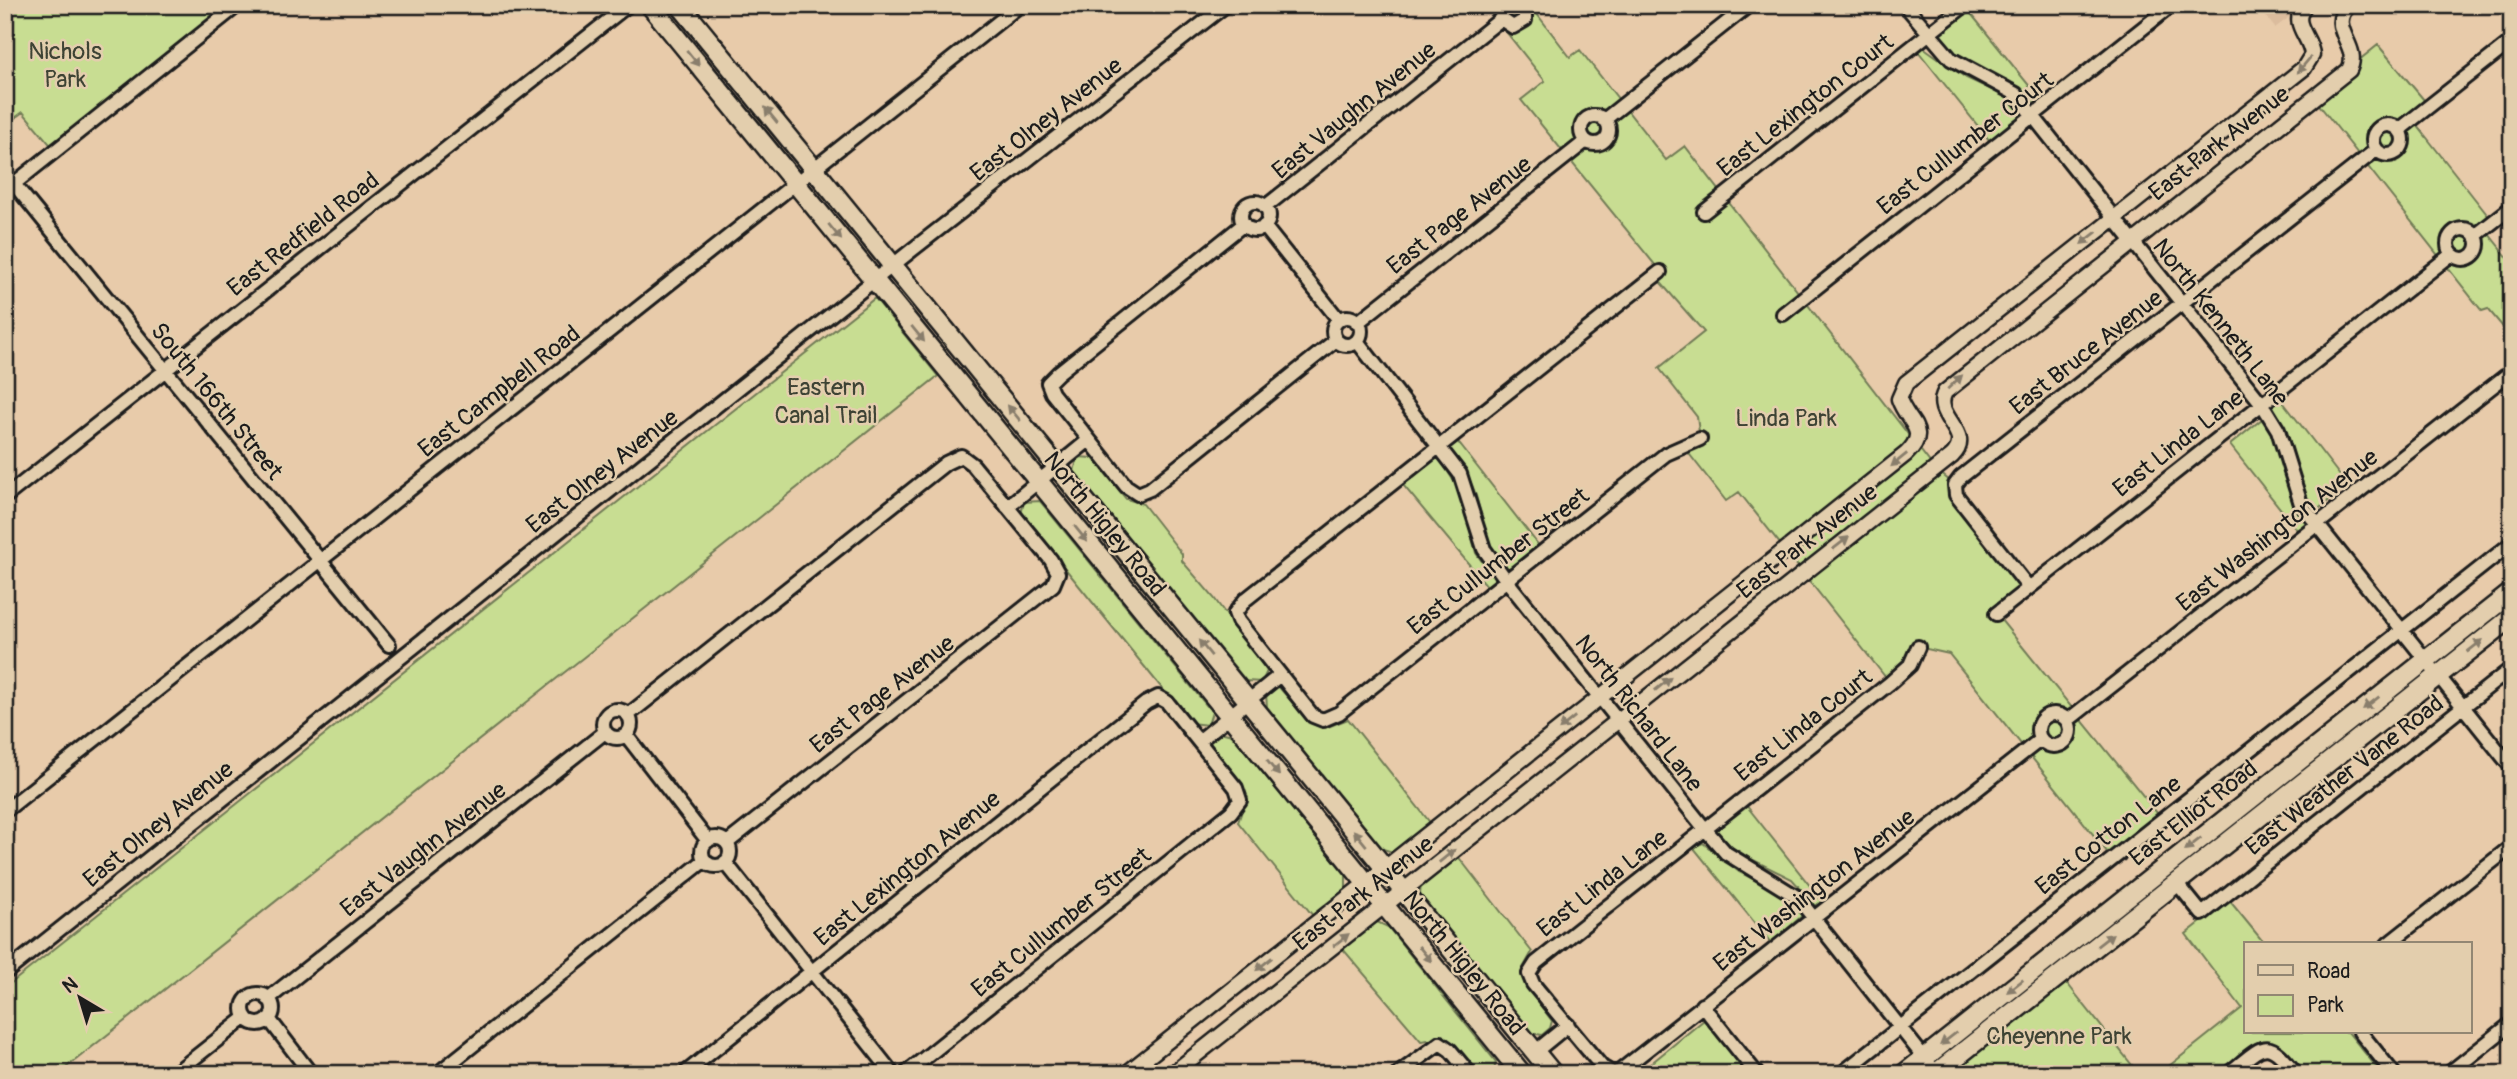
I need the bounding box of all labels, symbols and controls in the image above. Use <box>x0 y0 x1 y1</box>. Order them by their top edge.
street label: East Lexington Court <box>1711 27 1899 183</box>
street label: East Vaughn Avenue <box>1266 35 1442 185</box>
park label: Nichols Park <box>28 37 102 94</box>
one-way arrow <box>685 50 700 67</box>
street label: East Olney Avenue <box>965 51 1128 188</box>
one-way arrow <box>2297 56 2312 74</box>
street label: East Cullumber Court <box>1871 65 2059 221</box>
street label: East Park Avenue <box>2143 79 2295 207</box>
one-way arrow <box>763 107 778 125</box>
street label: East Page Avenue <box>1381 150 1538 281</box>
street label: East Redfield Road <box>222 166 385 303</box>
one-way arrow <box>827 224 842 241</box>
one-way arrow <box>2080 230 2098 244</box>
street label: North Kenneth Lane <box>2146 233 2295 412</box>
street label: East Bruce Avenue <box>2004 283 2169 421</box>
street label: South 166th Street <box>144 317 289 486</box>
street label: East Campbell Road <box>412 319 586 464</box>
one-way arrow <box>911 325 926 343</box>
park label: Eastern Canal Trail <box>774 373 878 430</box>
one-way arrow <box>1946 374 1964 390</box>
street label: East Linda Lane <box>2107 383 2250 503</box>
street label: East Olney Avenue <box>521 403 684 540</box>
park label: Linda Park <box>1735 404 1837 433</box>
one-way arrow <box>1007 405 1022 422</box>
street label: East Washington Avenue <box>2171 443 2384 618</box>
street label: North Higley Road <box>1037 446 1172 603</box>
one-way arrow <box>1891 452 1909 467</box>
street label: East Park Avenue <box>1731 477 1883 605</box>
street label: East Cullumber Street <box>1402 481 1595 641</box>
one-way arrow <box>1073 526 1088 543</box>
one-way arrow <box>1832 535 1850 550</box>
street label: East Page Avenue <box>804 629 961 760</box>
street label: North Richard Lane <box>1568 629 1709 798</box>
one-way arrow <box>1198 639 1213 656</box>
one-way arrow <box>2466 640 2484 654</box>
street label: East Linda Court <box>1729 663 1878 788</box>
one-way arrow <box>1654 677 1672 691</box>
street label: East Weather Vane Road <box>2239 689 2449 862</box>
one-way arrow <box>2363 695 2381 710</box>
one-way arrow <box>1559 715 1577 730</box>
street label: East Elliot Road <box>2123 754 2263 873</box>
street label: East Olney Avenue <box>77 755 239 894</box>
one-way arrow <box>1265 760 1280 777</box>
street label: East Cotton Lane <box>2030 769 2187 901</box>
street label: East Vaughn Avenue <box>335 776 512 923</box>
street label: East Lexington Avenue <box>808 784 1006 952</box>
street label: East Washington Avenue <box>1708 803 1921 978</box>
street label: East Linda Lane <box>1531 823 1674 943</box>
street label: East Park Avenue <box>1287 829 1439 957</box>
one-way arrow <box>1353 829 1368 846</box>
one-way arrow <box>2185 837 2203 852</box>
street label: East Cullumber Street <box>966 841 1157 1004</box>
one-way arrow <box>1438 849 1455 864</box>
street label: North Higley Road <box>1396 885 1531 1042</box>
one-way arrow <box>2096 932 2114 947</box>
one-way arrow <box>1331 933 1349 948</box>
legend <box>2244 942 2472 1034</box>
one-way arrow <box>1417 946 1432 963</box>
one-way arrow <box>1256 956 1274 971</box>
text: Road <box>2307 958 2351 985</box>
north arrow <box>46 964 116 1034</box>
text: N <box>58 972 83 999</box>
one-way arrow <box>2006 978 2024 992</box>
text: Park <box>2307 992 2344 1019</box>
park label: Cheyenne Park <box>1986 1022 2132 1051</box>
one-way arrow <box>1939 1031 1957 1046</box>

